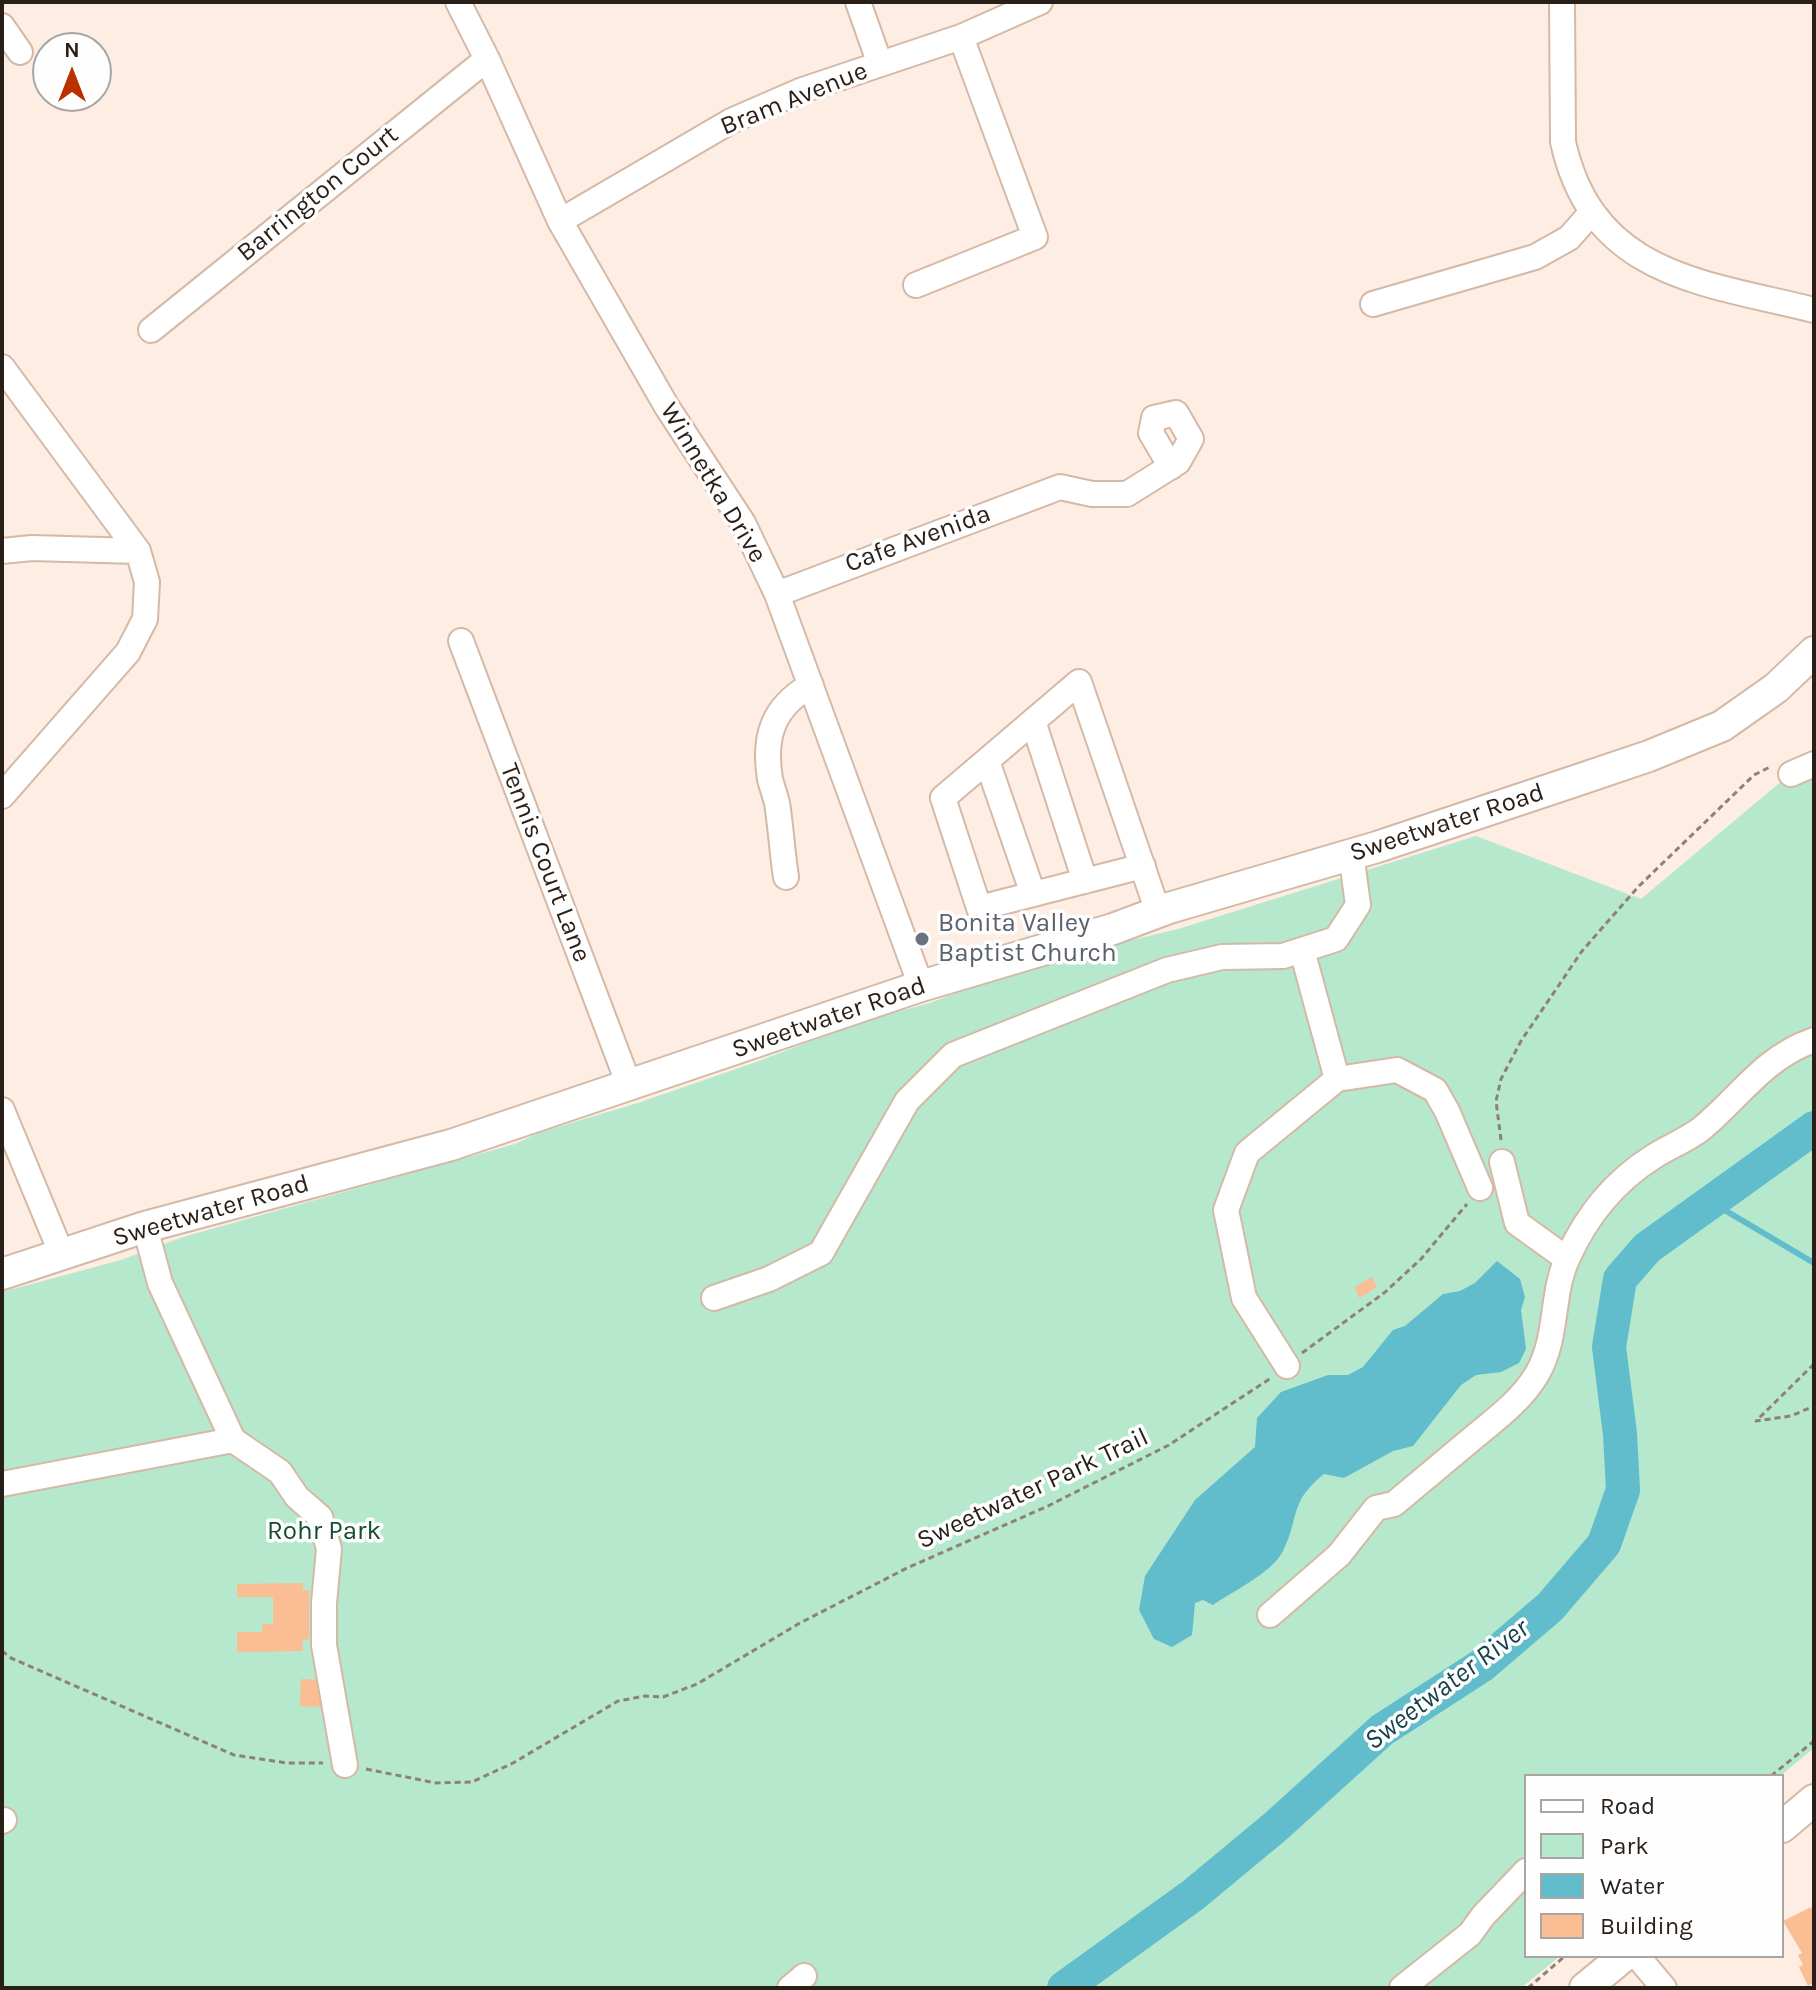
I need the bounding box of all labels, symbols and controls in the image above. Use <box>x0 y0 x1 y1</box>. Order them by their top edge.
north arrow <box>32 32 112 112</box>
text: N <box>64 37 80 63</box>
street label: Bram Avenue <box>716 55 872 143</box>
street label: Barrington Court <box>231 119 405 269</box>
street label: Winnetka Drive <box>653 397 773 569</box>
street label: Cafe Avenida <box>841 498 995 580</box>
street label: Tennis Court Lane <box>493 759 597 967</box>
street label: Sweetwater Road <box>1346 777 1548 869</box>
place label: Bonita Valley Baptist Church <box>938 908 1117 970</box>
marker: Bonita Valley Baptist Church <box>913 930 931 948</box>
street label: Sweetwater Road <box>728 970 930 1066</box>
street label: Sweetwater Road <box>109 1168 313 1254</box>
street label: Sweetwater Park Trail <box>912 1422 1154 1556</box>
park label: Rohr Park <box>267 1516 381 1548</box>
water label: Sweetwater River <box>1358 1612 1536 1758</box>
legend <box>1524 1774 1784 1958</box>
text: Road <box>1600 1792 1655 1820</box>
text: Park <box>1600 1832 1649 1860</box>
text: Water <box>1600 1872 1664 1900</box>
text: Building <box>1600 1912 1693 1940</box>

